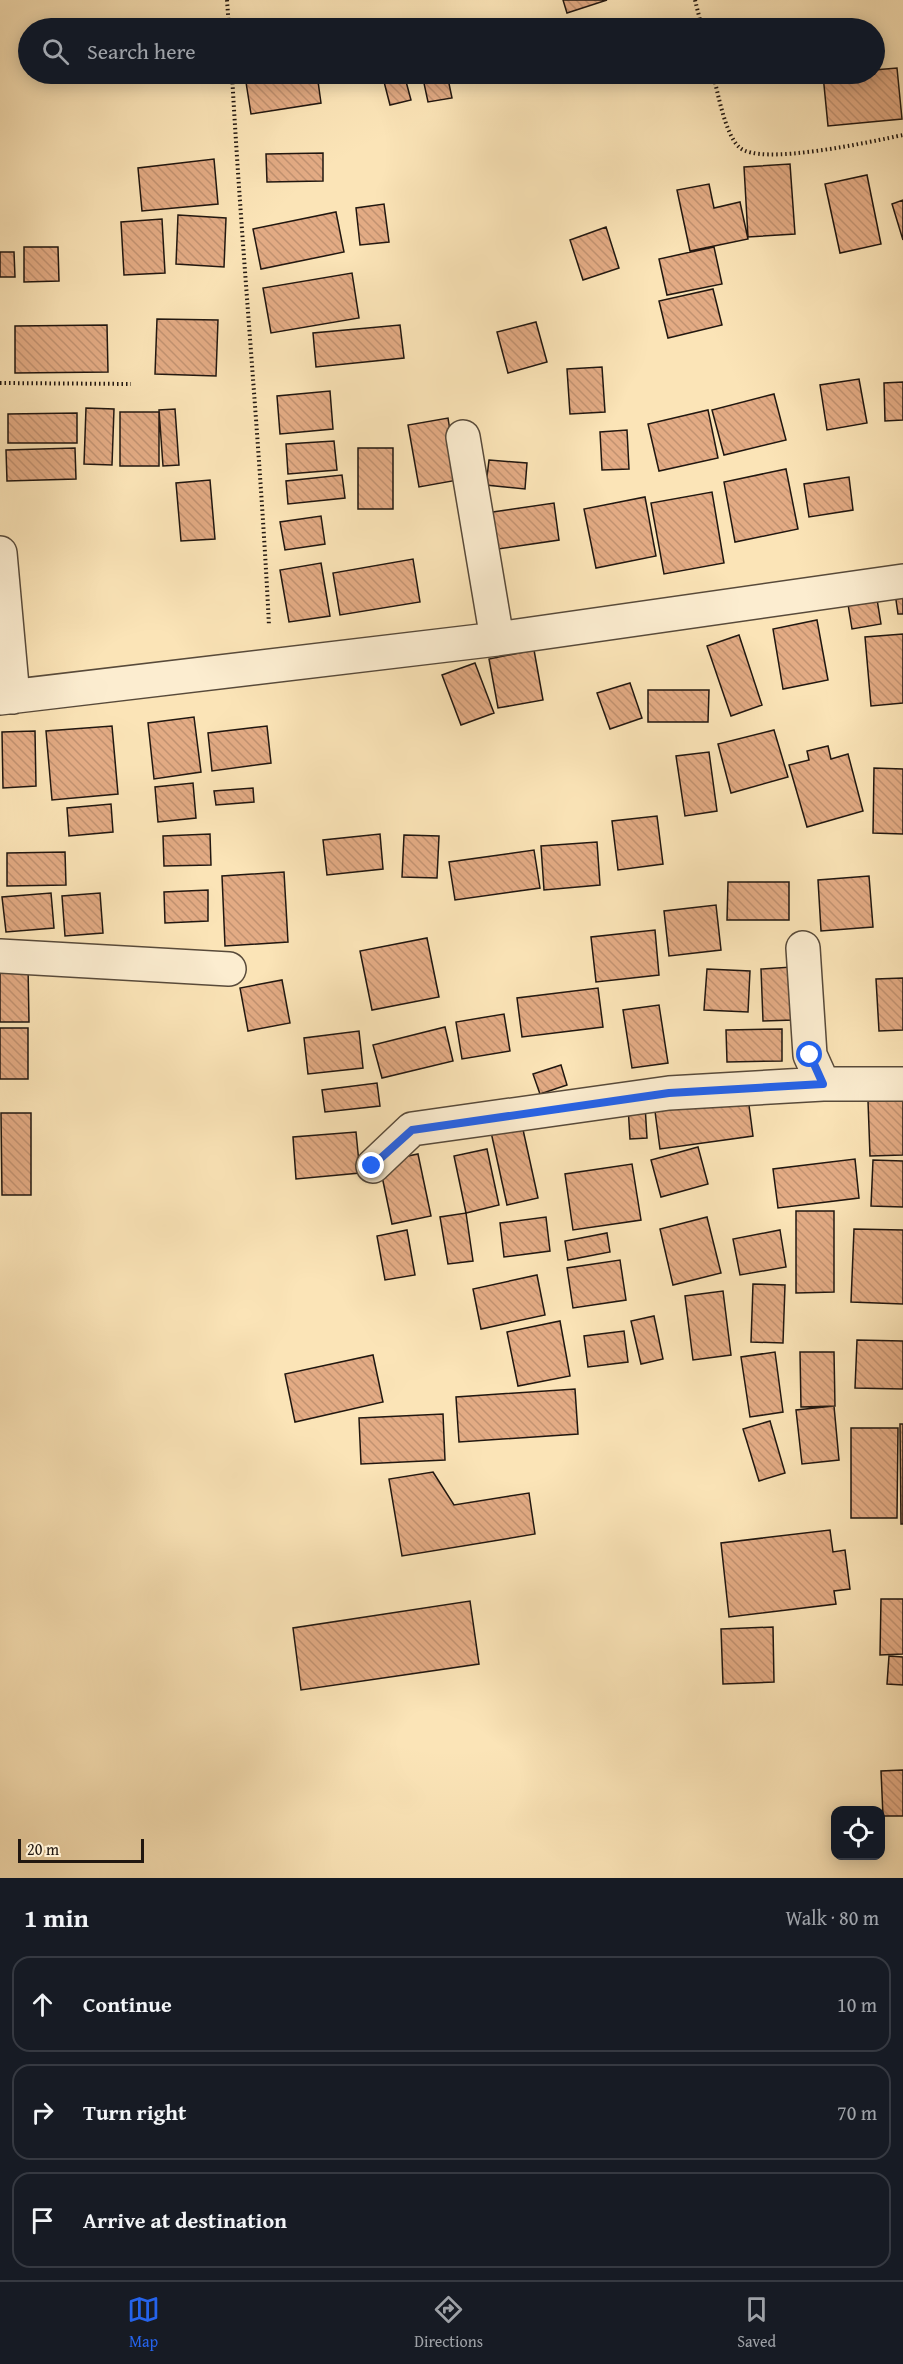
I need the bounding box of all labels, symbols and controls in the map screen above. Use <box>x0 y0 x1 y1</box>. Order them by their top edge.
search box <box>18 18 885 84</box>
icon: search <box>39 35 72 68</box>
text: Search here <box>87 35 196 67</box>
route start <box>796 1041 822 1067</box>
route end <box>358 1152 384 1178</box>
map controls <box>831 1806 885 1860</box>
button: locate <box>831 1806 885 1860</box>
scale bar <box>18 1836 144 1864</box>
text: 20 m <box>27 1837 59 1861</box>
text: 1 min <box>24 1898 89 1937</box>
text: Walk · 80 m <box>785 1903 879 1932</box>
icon: ahead <box>26 1988 59 2021</box>
text: Continue <box>83 1988 172 2020</box>
text: 10 m <box>837 1990 877 2019</box>
icon: right <box>26 2096 59 2129</box>
text: Turn right <box>83 2096 186 2128</box>
text: 70 m <box>837 2098 877 2127</box>
icon: arrive <box>26 2204 59 2237</box>
text: Arrive at destination <box>83 2204 287 2236</box>
tab: Map <box>127 2293 160 2353</box>
tab: Directions <box>414 2293 483 2353</box>
tab: Saved <box>737 2293 776 2353</box>

